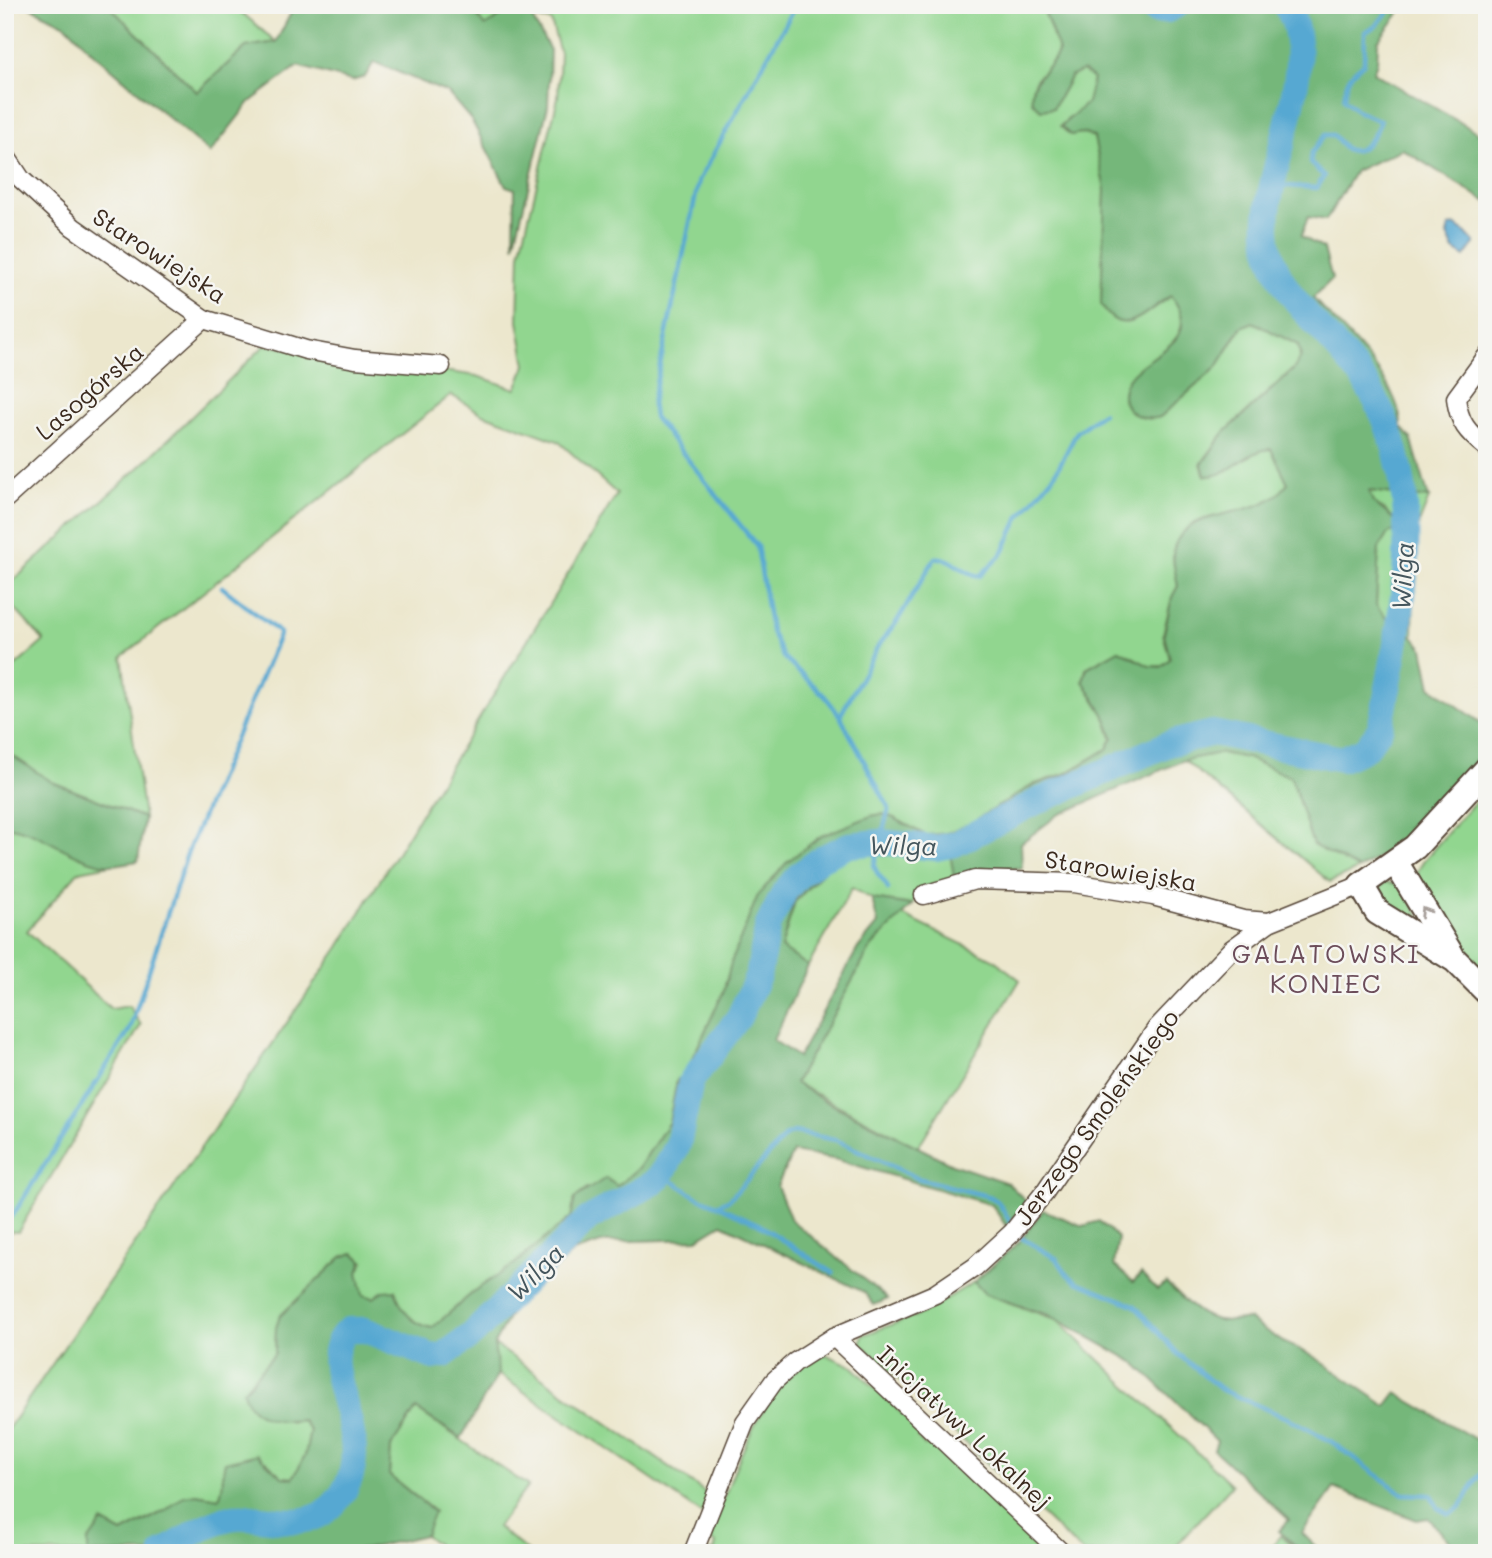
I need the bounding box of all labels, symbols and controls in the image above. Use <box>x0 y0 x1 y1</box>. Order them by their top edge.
street label: Starowiejska <box>87 200 233 310</box>
street label: Lasogórska <box>29 336 149 446</box>
water label: Wilga <box>1383 541 1421 611</box>
water label: Wilga <box>868 827 938 863</box>
street label: Starowiejska <box>1043 843 1199 897</box>
one-way arrow <box>1421 906 1434 919</box>
district label: GALATOWSKI KONIEC <box>1232 936 1420 1000</box>
street label: Jerzego Smoleńskiego <box>1007 1003 1185 1231</box>
water label: Wilga <box>499 1236 571 1308</box>
street label: Inicjatywy Lokalnej <box>871 1338 1059 1516</box>

